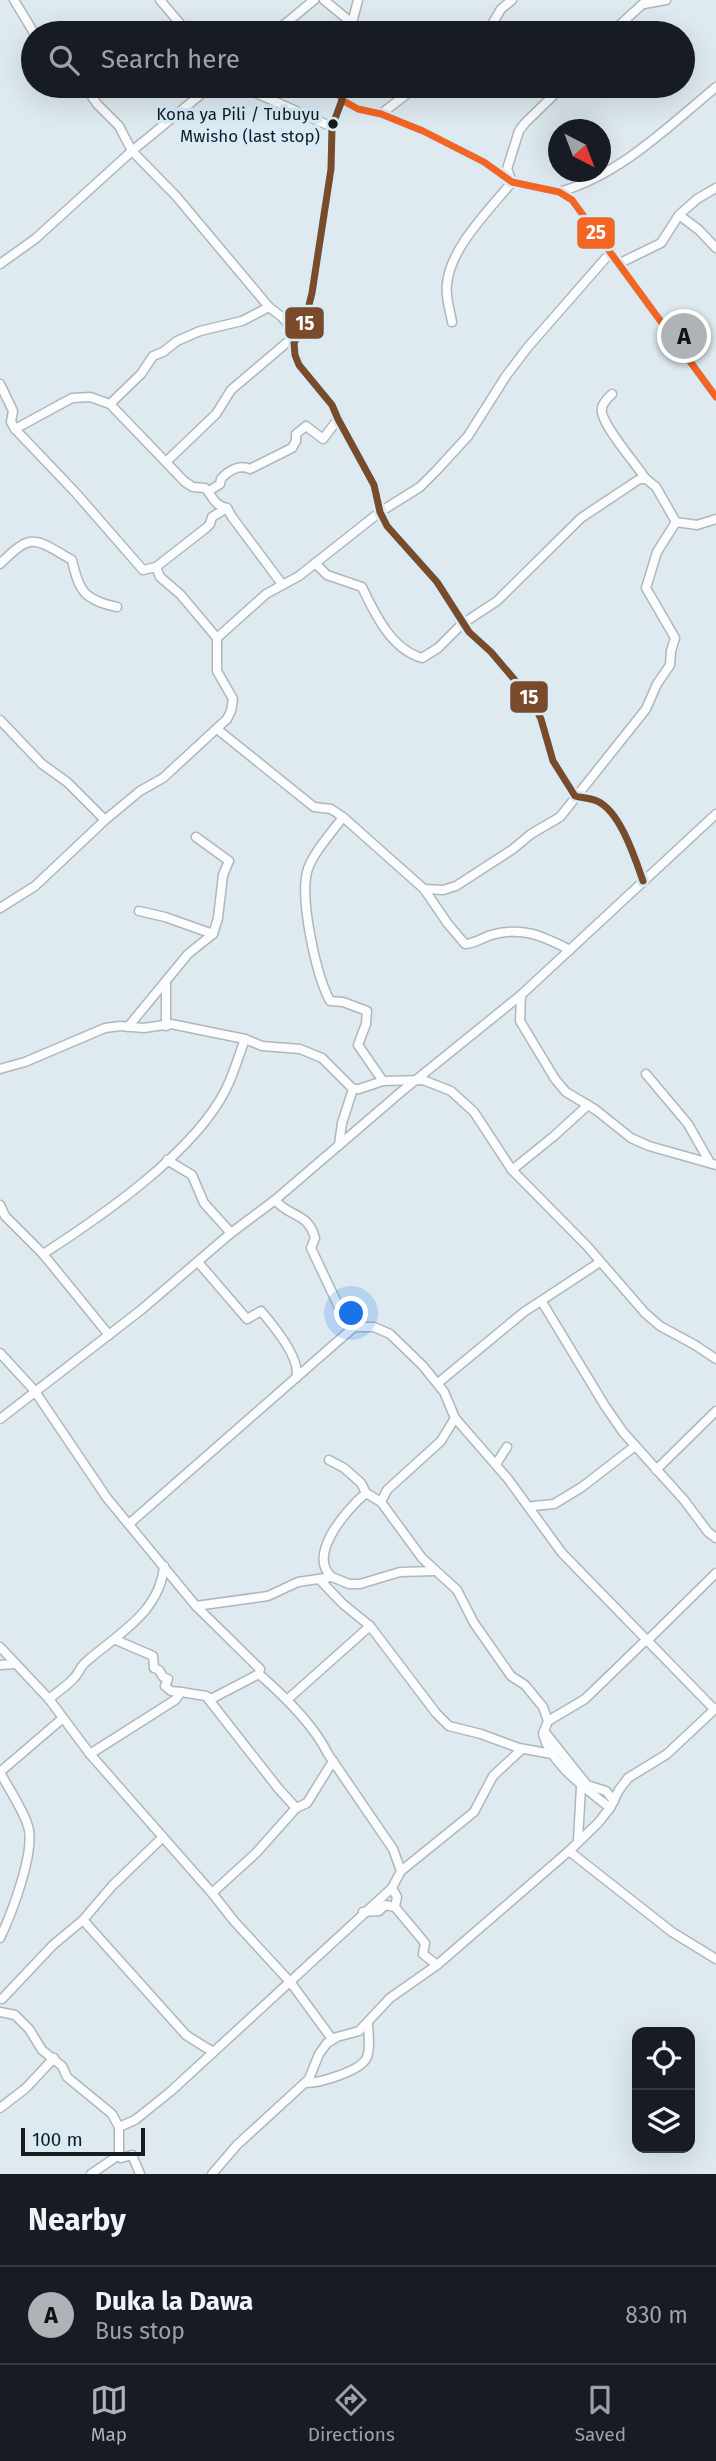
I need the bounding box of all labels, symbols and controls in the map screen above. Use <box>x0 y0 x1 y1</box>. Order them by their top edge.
search box <box>21 21 695 98</box>
icon: search <box>45 41 83 79</box>
text: Search here <box>101 44 240 75</box>
place label: Kona ya Pili / Tubuyu Mwisho (last stop) <box>156 104 320 147</box>
marker: Kona ya Pili / Tubuyu Mwisho (last stop) <box>326 117 340 131</box>
north arrow <box>548 119 611 182</box>
line badge: 25 <box>576 216 616 250</box>
text: 25 <box>586 221 606 244</box>
line badge: 15 <box>284 306 325 340</box>
pin: A <box>661 310 707 362</box>
text: 15 <box>295 312 315 335</box>
line badge: 15 <box>509 680 549 714</box>
text: 15 <box>519 686 539 709</box>
your location <box>334 1296 368 1330</box>
map controls <box>632 2027 695 2153</box>
button: locate <box>632 2027 695 2090</box>
button: layers <box>632 2090 695 2153</box>
scale bar <box>21 2125 145 2157</box>
text: 100 m <box>32 2128 83 2151</box>
text: Nearby <box>28 2202 126 2238</box>
text: Duka la Dawa <box>95 2286 253 2317</box>
text: A <box>44 2301 58 2329</box>
text: 830 m <box>625 2301 688 2329</box>
text: Bus stop <box>95 2317 185 2345</box>
tab: Map <box>90 2381 128 2446</box>
tab: Directions <box>308 2381 395 2446</box>
tab: Saved <box>575 2381 626 2446</box>

